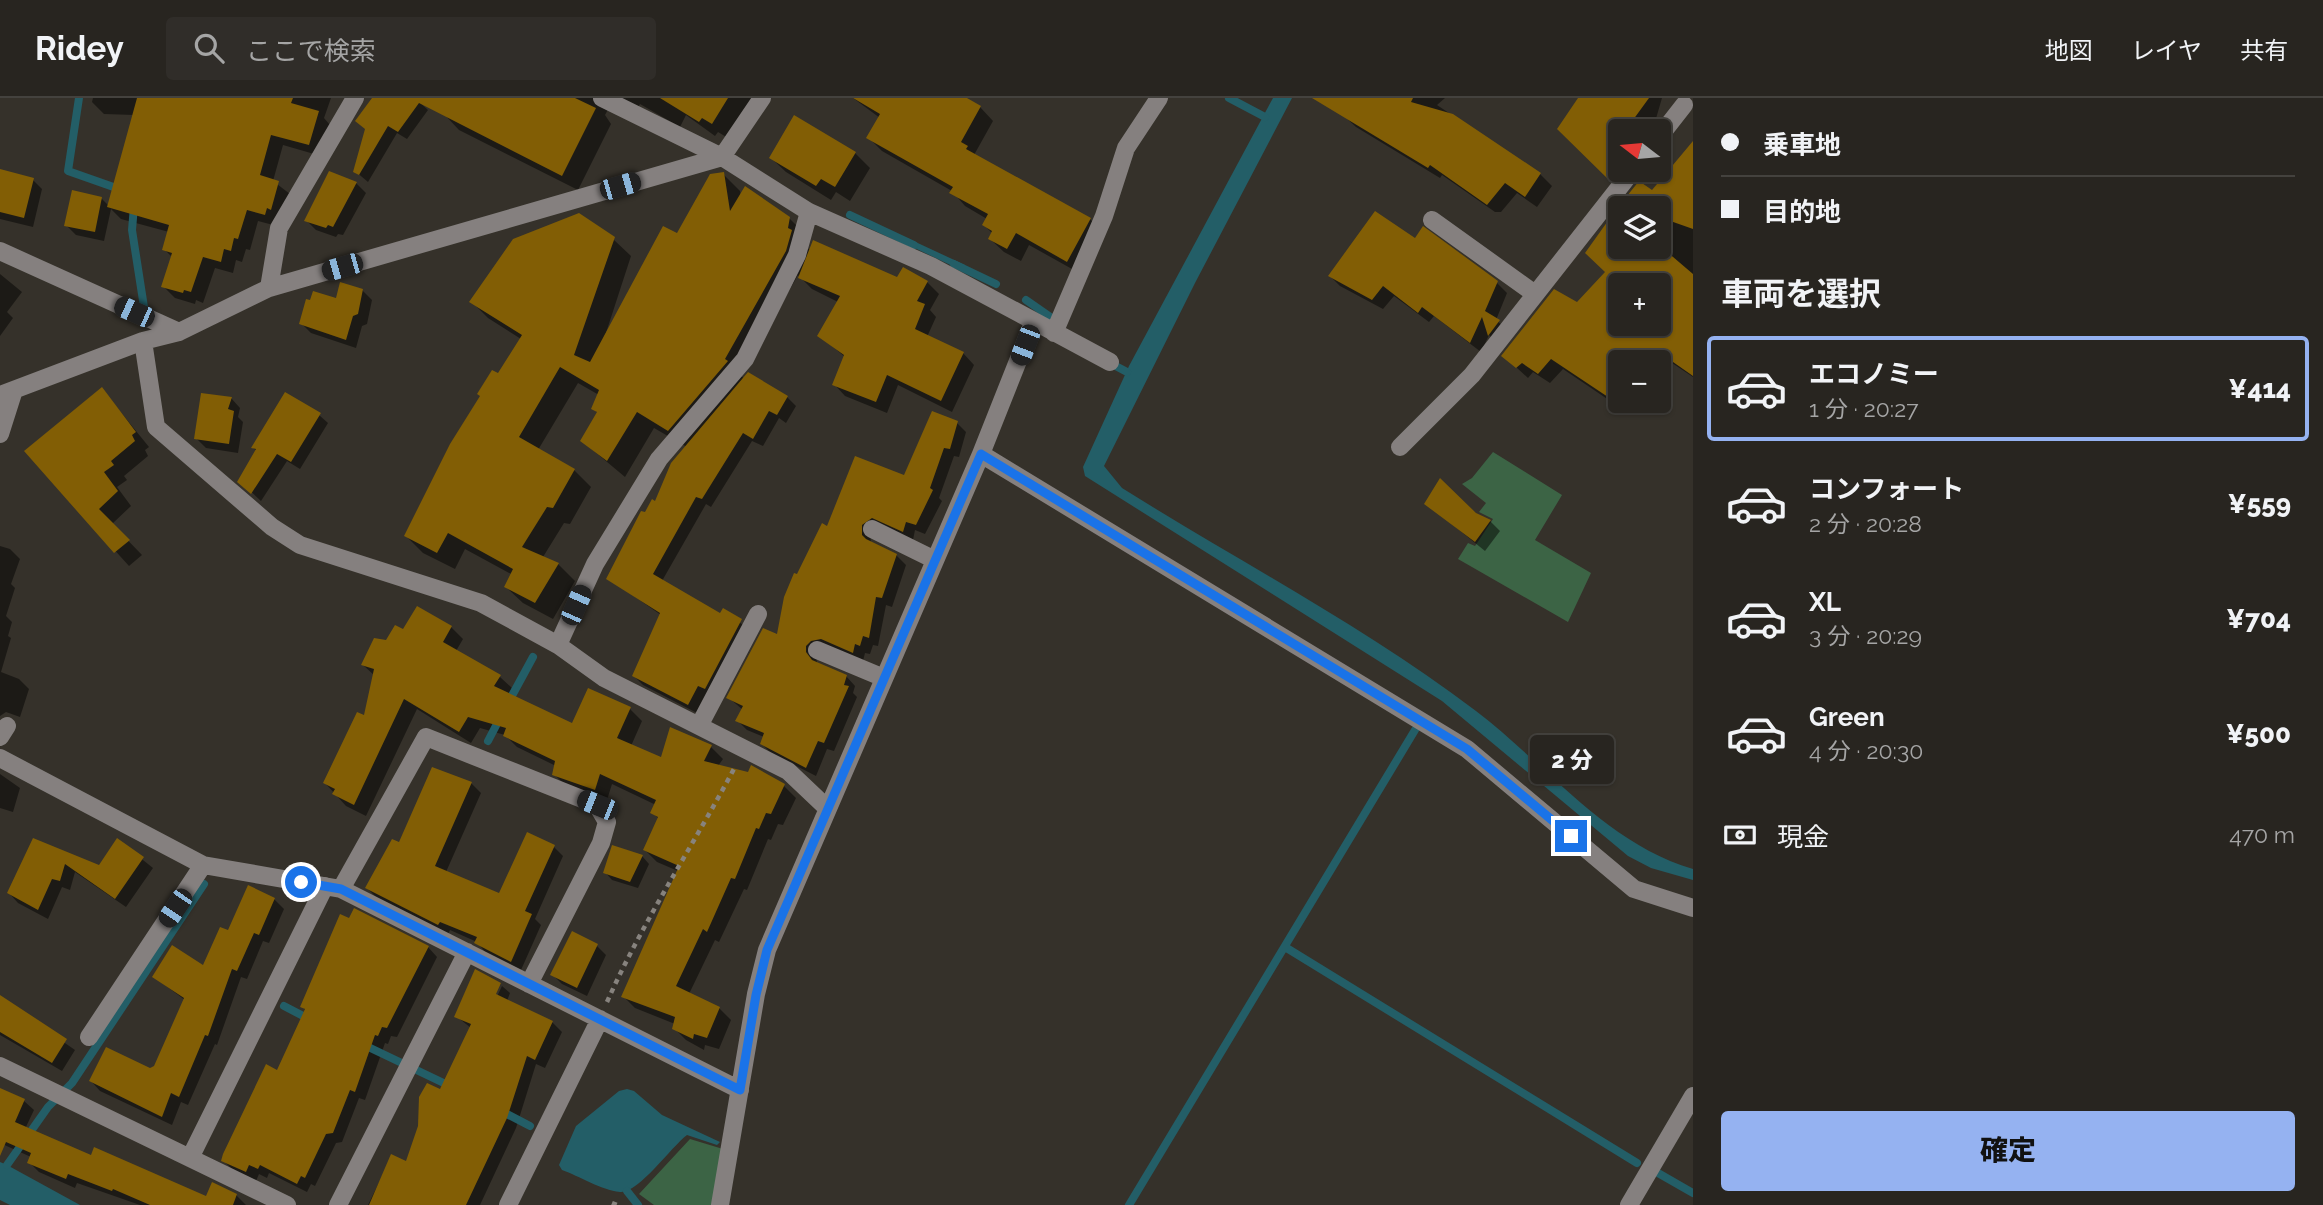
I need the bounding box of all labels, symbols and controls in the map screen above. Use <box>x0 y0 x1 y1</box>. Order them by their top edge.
search box <box>166 17 656 80</box>
text: Ridey <box>35 29 124 68</box>
icon: search <box>190 29 228 67</box>
text: ここで検索 <box>246 36 376 66</box>
text: 地図 <box>2045 36 2093 65</box>
text: レイヤ <box>2131 36 2202 65</box>
text: 共有 <box>2240 36 2288 65</box>
north arrow <box>1608 119 1671 182</box>
map controls <box>1608 119 1671 413</box>
text: 乗車地 <box>1763 130 1841 160</box>
car <box>597 170 644 202</box>
button: layers <box>1608 196 1671 259</box>
text: 目的地 <box>1763 197 1841 227</box>
car <box>319 251 366 283</box>
button: + <box>1608 273 1671 336</box>
text: 車両を選択 <box>1721 275 1881 312</box>
car <box>111 294 158 330</box>
car <box>1008 322 1043 368</box>
button: − <box>1608 350 1671 413</box>
icon: car <box>1725 357 1788 420</box>
text: エコノミー <box>1809 359 1939 389</box>
text: ¥414 <box>2229 374 2291 404</box>
text: 1 分 · 20:27 <box>1809 395 1918 422</box>
icon: car <box>1725 472 1788 535</box>
text: コンフォート <box>1809 474 1964 504</box>
text: ¥559 <box>2228 489 2291 519</box>
text: 2 分 · 20:28 <box>1809 510 1922 537</box>
car <box>558 582 595 628</box>
icon: car <box>1725 587 1788 650</box>
text: XL <box>1809 587 1841 617</box>
text: ¥704 <box>2226 604 2291 634</box>
text: 3 分 · 20:29 <box>1809 622 1922 649</box>
icon: car <box>1725 702 1788 765</box>
text: Green <box>1809 702 1885 732</box>
text: ¥500 <box>2226 719 2291 749</box>
callout: 2 分 <box>1529 734 1613 784</box>
text: 4 分 · 20:30 <box>1809 737 1923 764</box>
text: 2 分 <box>1551 746 1593 773</box>
car <box>574 787 621 823</box>
icon: cash <box>1721 816 1759 854</box>
route end <box>1555 820 1587 852</box>
text: 470 m <box>2229 821 2295 848</box>
text: 現金 <box>1777 822 1829 852</box>
route start <box>285 866 317 898</box>
car <box>155 885 196 931</box>
button: 確定 <box>1721 1111 2295 1191</box>

